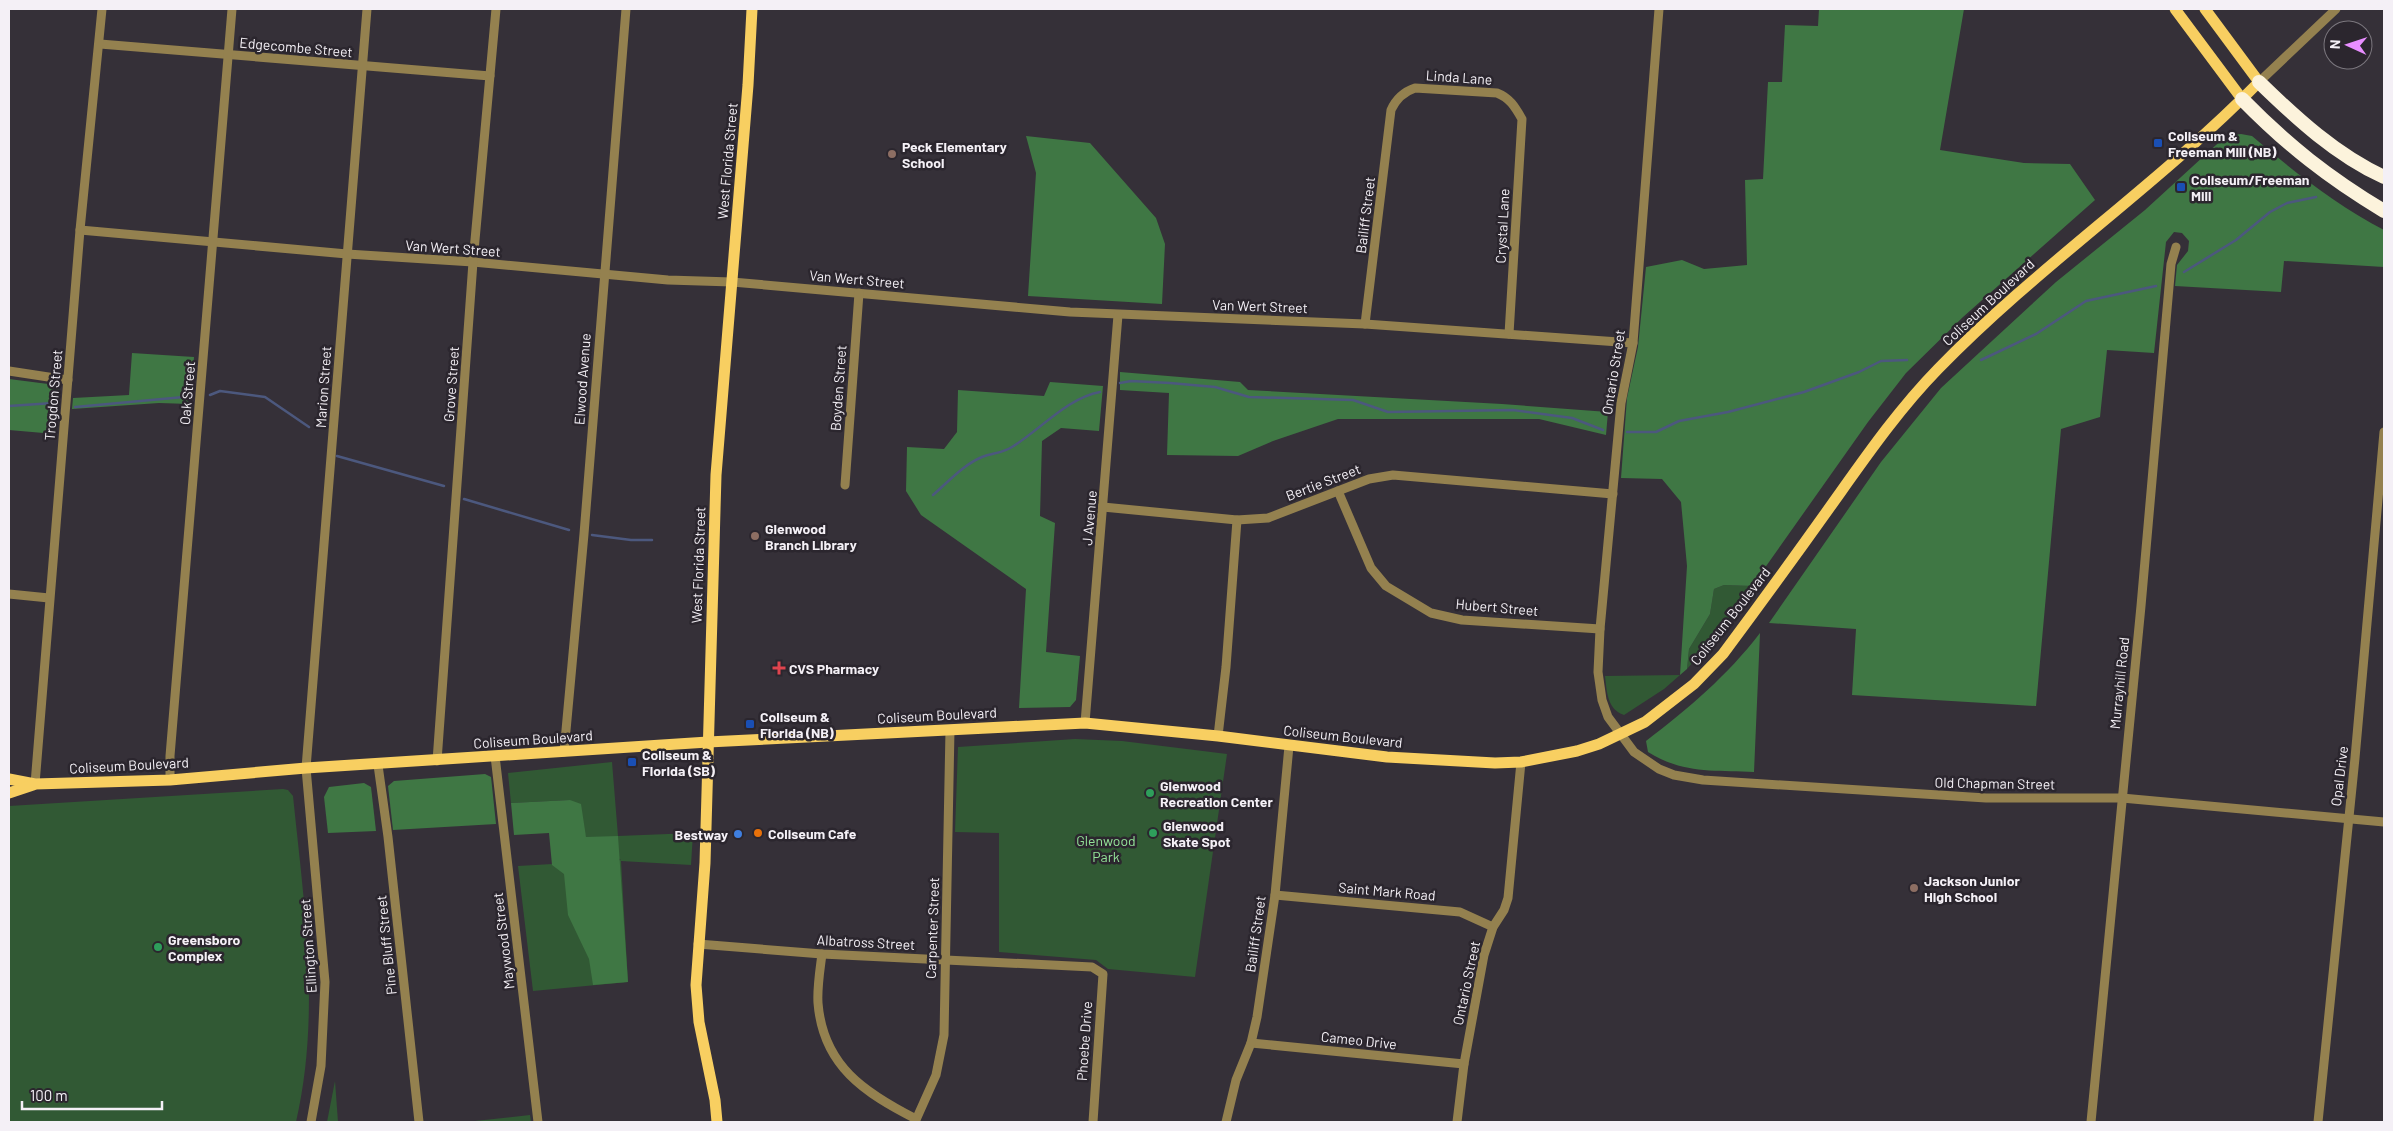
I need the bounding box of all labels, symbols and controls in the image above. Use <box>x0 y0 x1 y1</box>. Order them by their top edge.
north arrow <box>2323 20 2373 70</box>
street label: Edgecombe Street <box>239 34 353 60</box>
text: N <box>2326 39 2343 49</box>
street label: Linda Lane <box>1425 66 1493 88</box>
street label: West Florida Street <box>713 102 741 220</box>
place label: Coliseum & Freeman Mill (NB) <box>2168 127 2276 160</box>
marker: Coliseum & Freeman Mill (NB) <box>2152 137 2164 149</box>
place label: Peck Elementary School <box>902 138 1007 171</box>
marker: Peck Elementary School <box>886 148 898 160</box>
place label: Coliseum/Freeman Mill <box>2191 171 2309 204</box>
street label: Bailiff Street <box>1352 176 1378 254</box>
marker: Coliseum/Freeman Mill <box>2175 181 2187 193</box>
street label: Crystal Lane <box>1492 188 1512 264</box>
street label: Van Wert Street <box>405 236 501 260</box>
street label: Coliseum Boulevard <box>1938 255 2038 349</box>
street label: Van Wert Street <box>809 266 905 292</box>
street label: Van Wert Street <box>1212 296 1308 316</box>
street label: Ontario Street <box>1598 328 1628 416</box>
street label: Elwood Avenue <box>570 333 594 425</box>
street label: Boyden Street <box>827 344 849 432</box>
street label: Marion Street <box>312 345 334 429</box>
street label: Grove Street <box>440 346 462 422</box>
street label: Trogdon Street <box>41 349 65 441</box>
street label: Oak Street <box>176 360 198 426</box>
street label: Bertie Street <box>1283 460 1363 504</box>
street label: J Avenue <box>1078 490 1100 546</box>
street label: West Florida Street <box>687 506 709 624</box>
place label: Glenwood Branch Library <box>765 520 857 553</box>
marker: Glenwood Branch Library <box>749 530 761 542</box>
street label: Coliseum Boulevard <box>1686 564 1774 668</box>
street label: Hubert Street <box>1455 595 1539 619</box>
street label: Murrayhill Road <box>2106 636 2132 730</box>
place label: CVS Pharmacy <box>789 660 879 677</box>
marker: CVS Pharmacy <box>773 662 785 674</box>
street label: Coliseum Boulevard <box>877 703 997 727</box>
place label: Coliseum & Florida (NB) <box>760 708 834 741</box>
marker: Coliseum & Florida (NB) <box>744 718 756 730</box>
street label: Coliseum Boulevard <box>1283 721 1403 751</box>
street label: Coliseum Boulevard <box>473 726 593 752</box>
street label: Opal Drive <box>2327 745 2351 807</box>
place label: Coliseum & Florida (SB) <box>642 746 715 779</box>
street label: Coliseum Boulevard <box>69 753 189 777</box>
marker: Coliseum & Florida (SB) <box>626 756 638 768</box>
street label: Old Chapman Street <box>1935 773 2055 793</box>
place label: Glenwood Recreation Center <box>1160 777 1273 810</box>
marker: Glenwood Recreation Center <box>1144 787 1156 799</box>
place label: Glenwood Skate Spot <box>1163 817 1231 850</box>
place label: Coliseum Cafe <box>768 825 857 842</box>
place label: Bestway <box>675 826 728 843</box>
marker: Coliseum Cafe <box>752 827 764 839</box>
marker: Glenwood Skate Spot <box>1147 827 1159 839</box>
marker: Bestway <box>732 828 744 840</box>
park label: Glenwood Park <box>1076 832 1136 865</box>
place label: Jackson Junior High School <box>1924 872 2020 905</box>
street label: Carpenter Street <box>922 877 942 979</box>
street label: Saint Mark Road <box>1338 878 1436 904</box>
marker: Jackson Junior High School <box>1908 882 1920 894</box>
street label: Maywood Street <box>489 892 517 990</box>
street label: Pine Bluff Street <box>372 894 400 996</box>
street label: Bailiff Street <box>1241 895 1269 973</box>
street label: Ellington Street <box>296 898 320 994</box>
place label: Greensboro Complex <box>168 931 241 964</box>
street label: Albatross Street <box>816 931 916 953</box>
street label: Ontario Street <box>1449 939 1483 1027</box>
marker: Greensboro Complex <box>152 941 164 953</box>
street label: Phoebe Drive <box>1073 1001 1095 1081</box>
street label: Cameo Drive <box>1320 1028 1398 1052</box>
scale bar <box>22 1078 162 1110</box>
text: 100 m <box>30 1086 68 1104</box>

